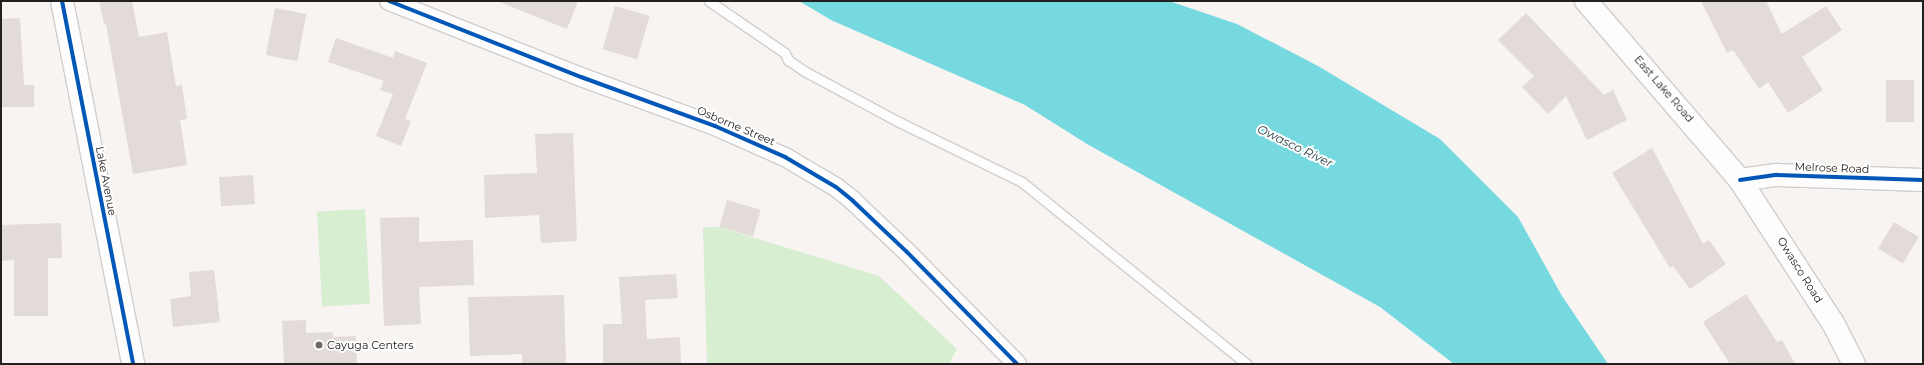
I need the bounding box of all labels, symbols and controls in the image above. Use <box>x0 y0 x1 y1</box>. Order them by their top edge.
street label: East Lake Road <box>1631 53 1697 125</box>
street label: Osborne Street <box>695 104 777 148</box>
water label: Owasco River <box>1255 122 1335 170</box>
street label: Lake Avenue <box>93 145 119 217</box>
street label: Melrose Road <box>1794 160 1870 176</box>
street label: Owasco Road <box>1774 235 1826 305</box>
place label: Cayuga Centers <box>327 338 414 352</box>
marker: Cayuga Centers <box>314 340 324 350</box>

